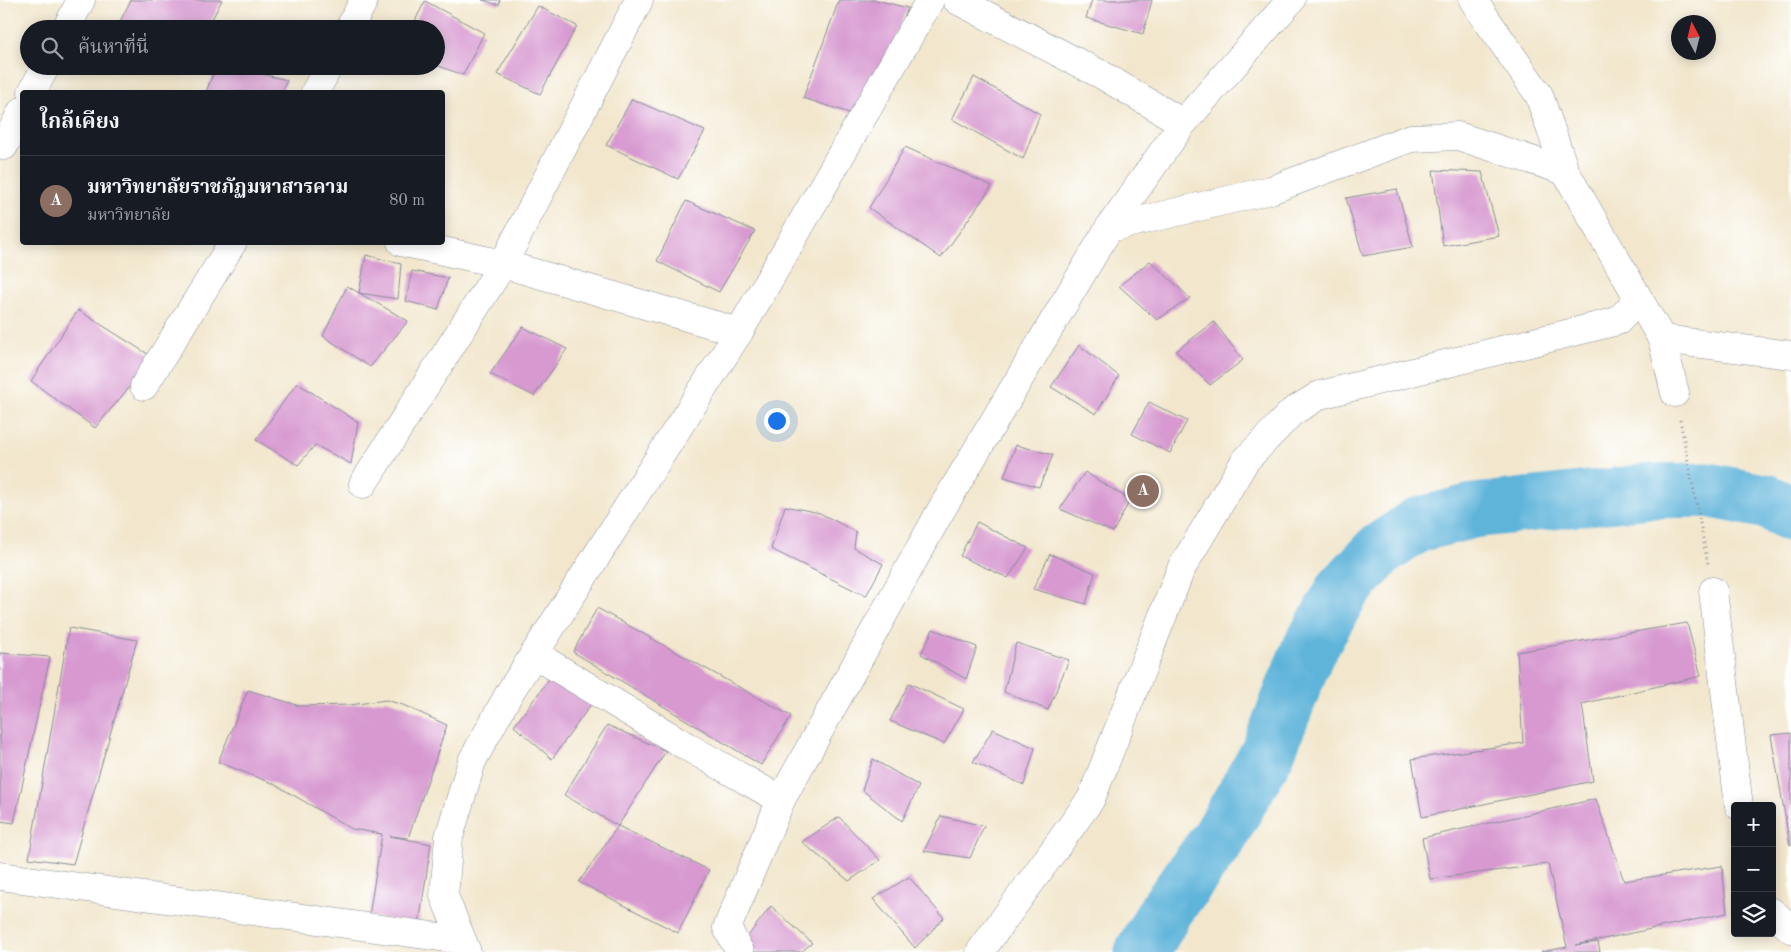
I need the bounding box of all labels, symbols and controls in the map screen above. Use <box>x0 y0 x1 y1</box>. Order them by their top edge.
north arrow <box>1671 15 1716 60</box>
search box <box>20 20 445 75</box>
icon: search <box>38 34 66 62</box>
text: ค้นหาที่นี่ <box>78 39 149 58</box>
text: ใกล้เคียง <box>40 112 120 133</box>
text: มหาวิทยาลัยราชภัฏมหาสารคาม <box>87 179 348 198</box>
text: A <box>50 193 62 209</box>
text: 80 m <box>389 193 425 209</box>
text: มหาวิทยาลัย <box>87 208 171 224</box>
your location <box>764 408 790 434</box>
pin: A <box>1127 472 1159 510</box>
map controls <box>1731 802 1776 937</box>
button: + <box>1731 802 1776 847</box>
button: − <box>1731 847 1776 892</box>
button: layers <box>1731 892 1776 937</box>

